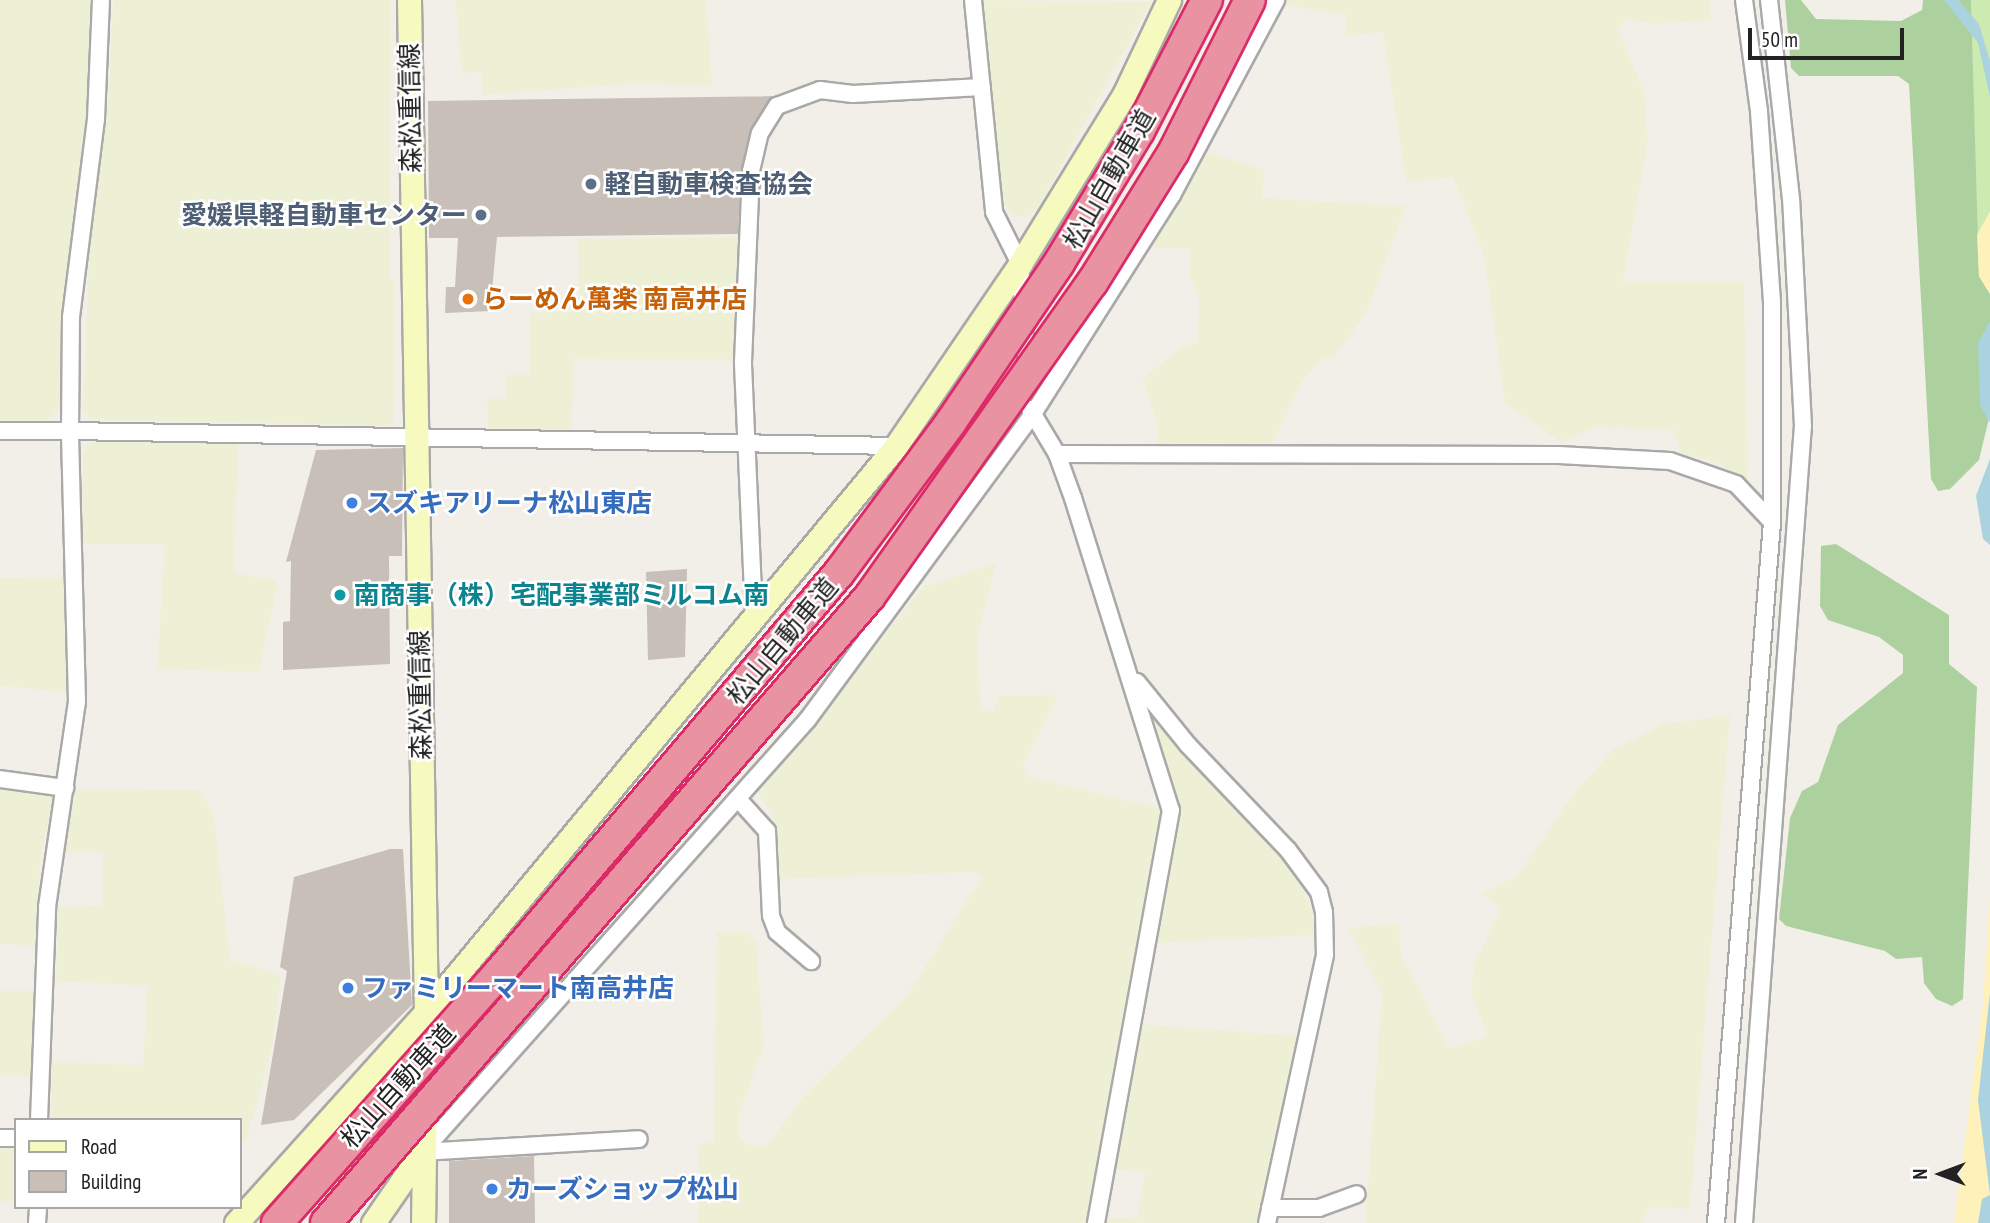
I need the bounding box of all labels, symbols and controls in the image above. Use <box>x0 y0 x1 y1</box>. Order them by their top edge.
scale bar <box>1752 14 1908 58</box>
text: 50 m <box>1761 26 1798 53</box>
street label: 森松重信線 <box>393 43 427 173</box>
street label: 松山自動車道 <box>1056 104 1162 254</box>
place label: 軽自動車検査協会 <box>605 168 813 200</box>
marker: 軽自動車検査協会 <box>583 176 599 192</box>
place label: 愛媛県軽自動車センター <box>181 199 467 231</box>
marker: 愛媛県軽自動車センター <box>473 207 489 223</box>
place label: らーめん萬楽 南高井店 <box>482 283 747 315</box>
marker: らーめん萬楽 南高井店 <box>460 291 476 307</box>
place label: スズキアリーナ松山東店 <box>366 487 652 519</box>
marker: スズキアリーナ松山東店 <box>344 495 360 511</box>
street label: 松山自動車道 <box>720 571 844 711</box>
place label: 南商事（株）宅配事業部ミルコム南 <box>354 579 770 611</box>
marker: 南商事（株）宅配事業部ミルコム南 <box>332 587 348 603</box>
street label: 森松重信線 <box>403 630 437 760</box>
place label: ファミリーマート南高井店 <box>362 972 674 1004</box>
marker: ファミリーマート南高井店 <box>340 980 356 996</box>
street label: 松山自動車道 <box>334 1018 462 1154</box>
legend <box>14 1118 242 1209</box>
text: Road <box>81 1133 117 1160</box>
north arrow <box>1906 1139 1976 1209</box>
text: Building <box>81 1168 141 1195</box>
text: N <box>1908 1169 1932 1179</box>
place label: カーズショップ松山 <box>506 1173 740 1205</box>
marker: カーズショップ松山 <box>484 1181 500 1197</box>

